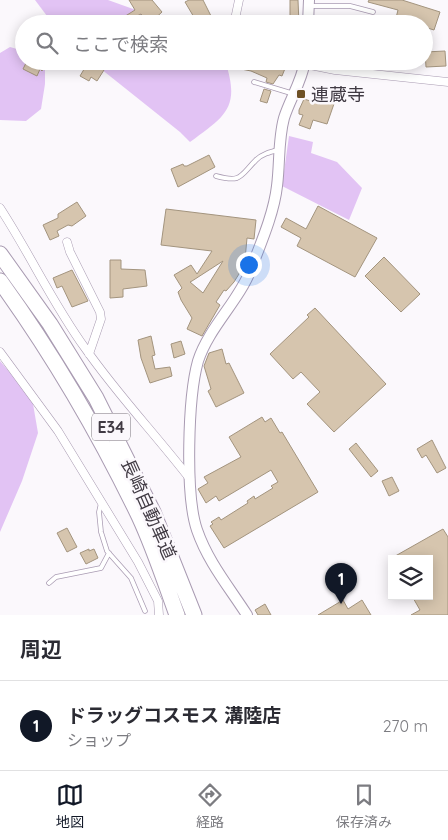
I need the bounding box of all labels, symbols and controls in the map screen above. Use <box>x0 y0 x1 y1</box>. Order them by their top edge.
search box <box>15 15 433 70</box>
icon: search <box>33 29 61 57</box>
text: ここで検索 <box>73 32 168 56</box>
place label: 連蔵寺 <box>311 83 365 106</box>
marker: 連蔵寺 <box>295 88 307 100</box>
your location <box>236 252 262 278</box>
road number: E34 <box>92 414 130 441</box>
street label: 長崎自動車道 <box>117 455 181 563</box>
map controls <box>388 555 433 600</box>
button: layers <box>388 555 433 600</box>
pin: 1 <box>325 563 357 604</box>
text: 周辺 <box>20 636 62 662</box>
text: ドラッグコスモス 溝陸店 <box>67 703 281 727</box>
text: 1 <box>33 716 39 736</box>
text: 270 m <box>383 716 428 736</box>
text: ショップ <box>67 730 131 750</box>
tab: 地図 <box>56 781 84 831</box>
tab: 経路 <box>196 781 224 831</box>
tab: 保存済み <box>336 781 392 831</box>

